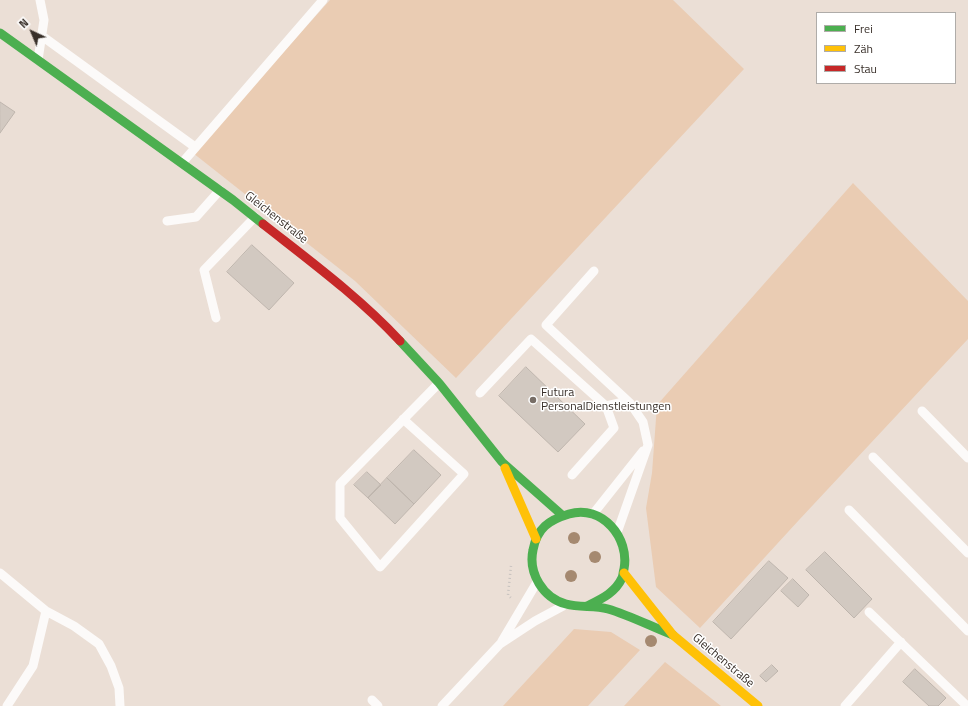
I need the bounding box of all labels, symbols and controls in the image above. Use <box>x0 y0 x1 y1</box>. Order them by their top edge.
north arrow <box>12 12 52 52</box>
legend <box>816 12 956 84</box>
text: N <box>15 15 32 32</box>
text: Frei <box>854 19 873 38</box>
text: Zäh <box>854 39 873 58</box>
text: Stau <box>854 59 877 78</box>
street label: Gleichenstraße <box>242 189 310 247</box>
place label: Futura PersonalDienstleistungen <box>541 386 671 414</box>
marker: Futura PersonalDienstleistungen <box>528 395 538 405</box>
street label: Gleichenstraße <box>689 631 757 691</box>

